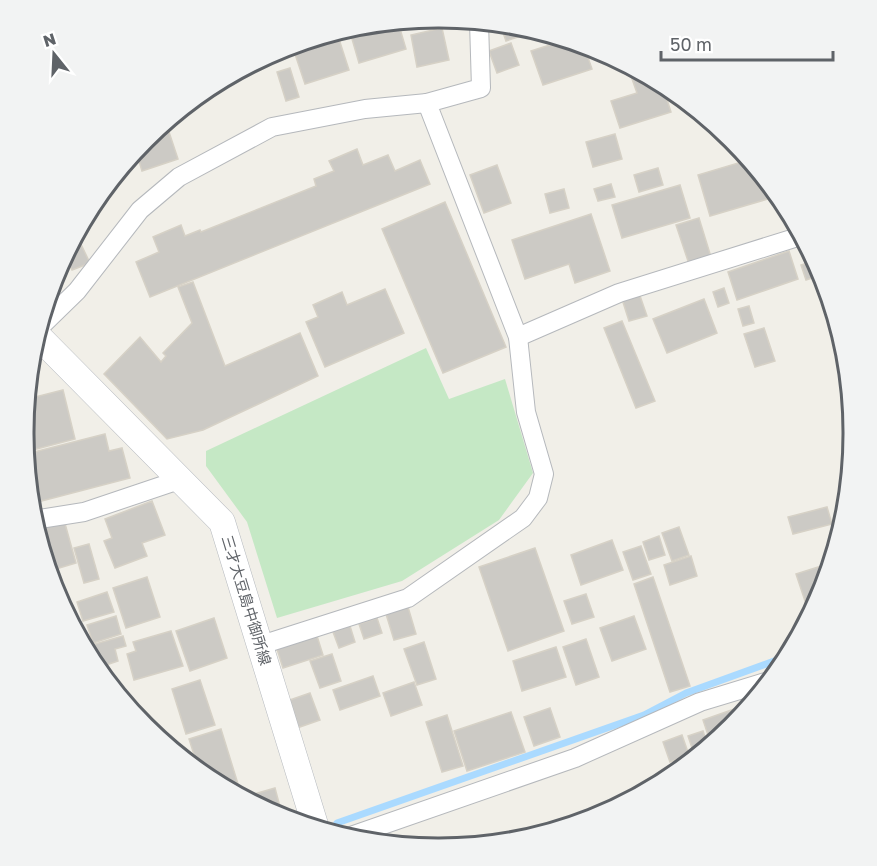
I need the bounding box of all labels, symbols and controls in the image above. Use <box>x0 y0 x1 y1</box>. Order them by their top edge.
north arrow <box>24 24 84 84</box>
scale bar <box>661 24 834 62</box>
text: N <box>40 28 58 51</box>
text: 50 m <box>670 33 712 55</box>
street label: 三才大豆島中御所線 <box>219 533 275 667</box>

